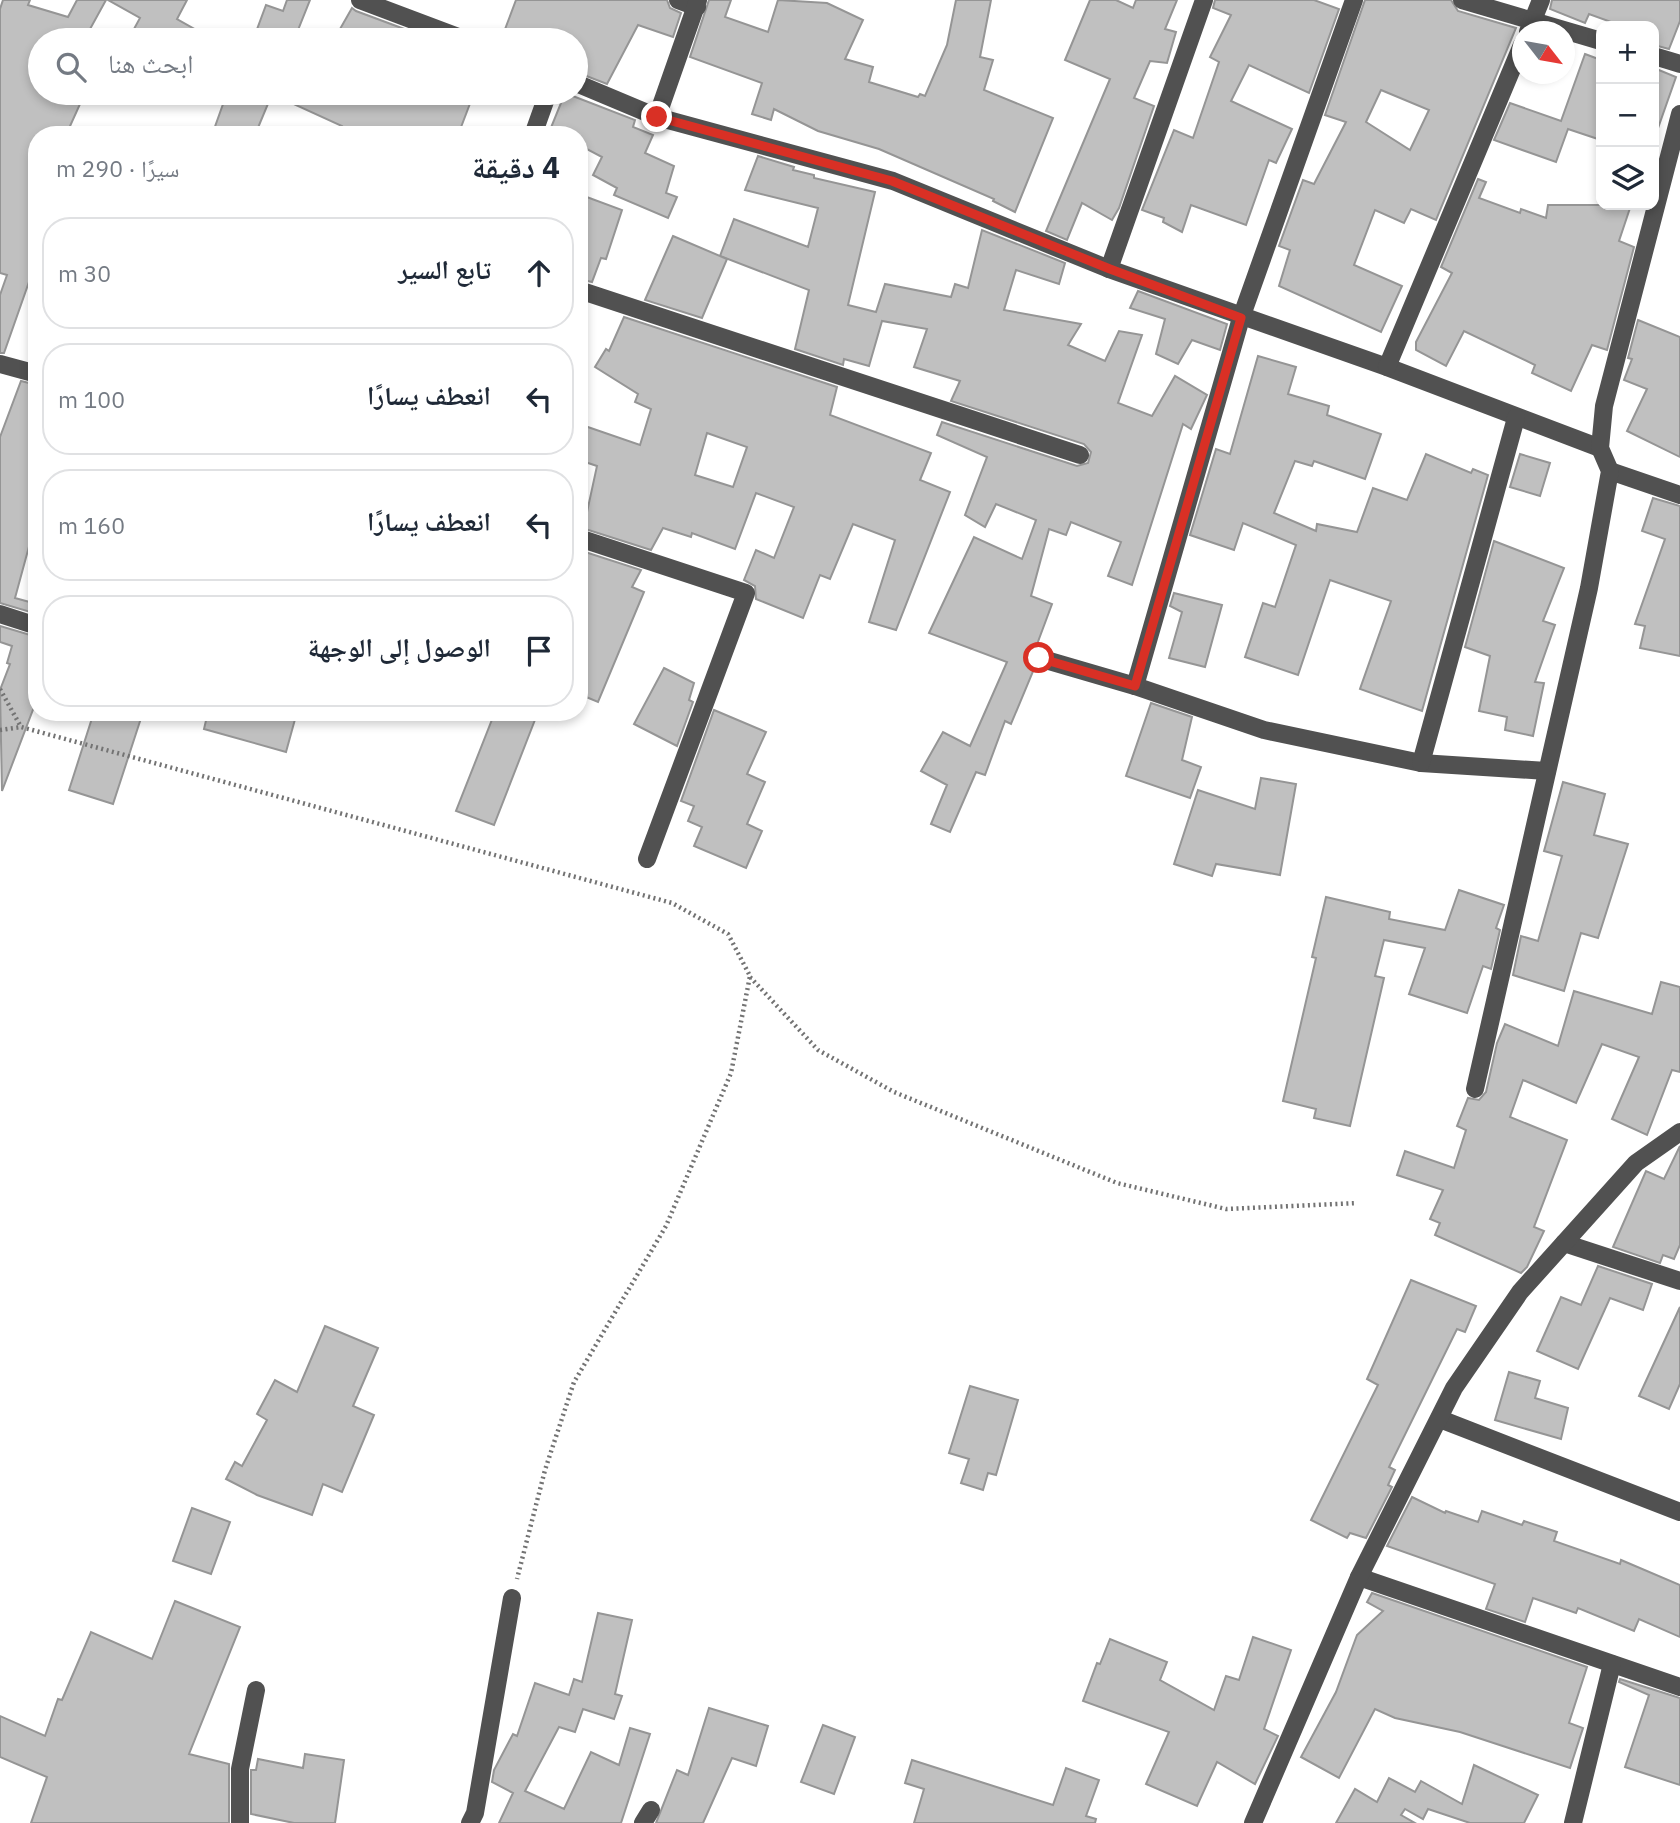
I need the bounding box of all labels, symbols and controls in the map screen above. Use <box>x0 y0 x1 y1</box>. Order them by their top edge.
north arrow <box>1512 21 1575 84</box>
map controls <box>1596 21 1659 210</box>
button: + <box>1596 21 1659 84</box>
search box <box>28 28 588 105</box>
text: ابحث هنا <box>108 46 193 80</box>
icon: search <box>52 48 90 86</box>
button: − <box>1596 84 1659 147</box>
route end <box>641 101 672 132</box>
text: 4 دقيقة <box>472 147 560 186</box>
button: layers <box>1596 147 1659 210</box>
text: سيرًا · 290 m <box>56 153 179 183</box>
text: تابع السير <box>398 252 491 286</box>
icon: ahead <box>520 254 558 292</box>
text: 30 m <box>58 258 111 288</box>
text: انعطف يسارًا <box>367 378 491 412</box>
icon: left <box>520 380 558 418</box>
text: 100 m <box>58 384 125 414</box>
text: انعطف يسارًا <box>367 504 491 538</box>
icon: left <box>520 506 558 544</box>
text: 160 m <box>58 510 125 540</box>
text: الوصول إلى الوجهة <box>308 630 491 664</box>
icon: arrive <box>520 632 558 670</box>
route start <box>1023 642 1054 673</box>

